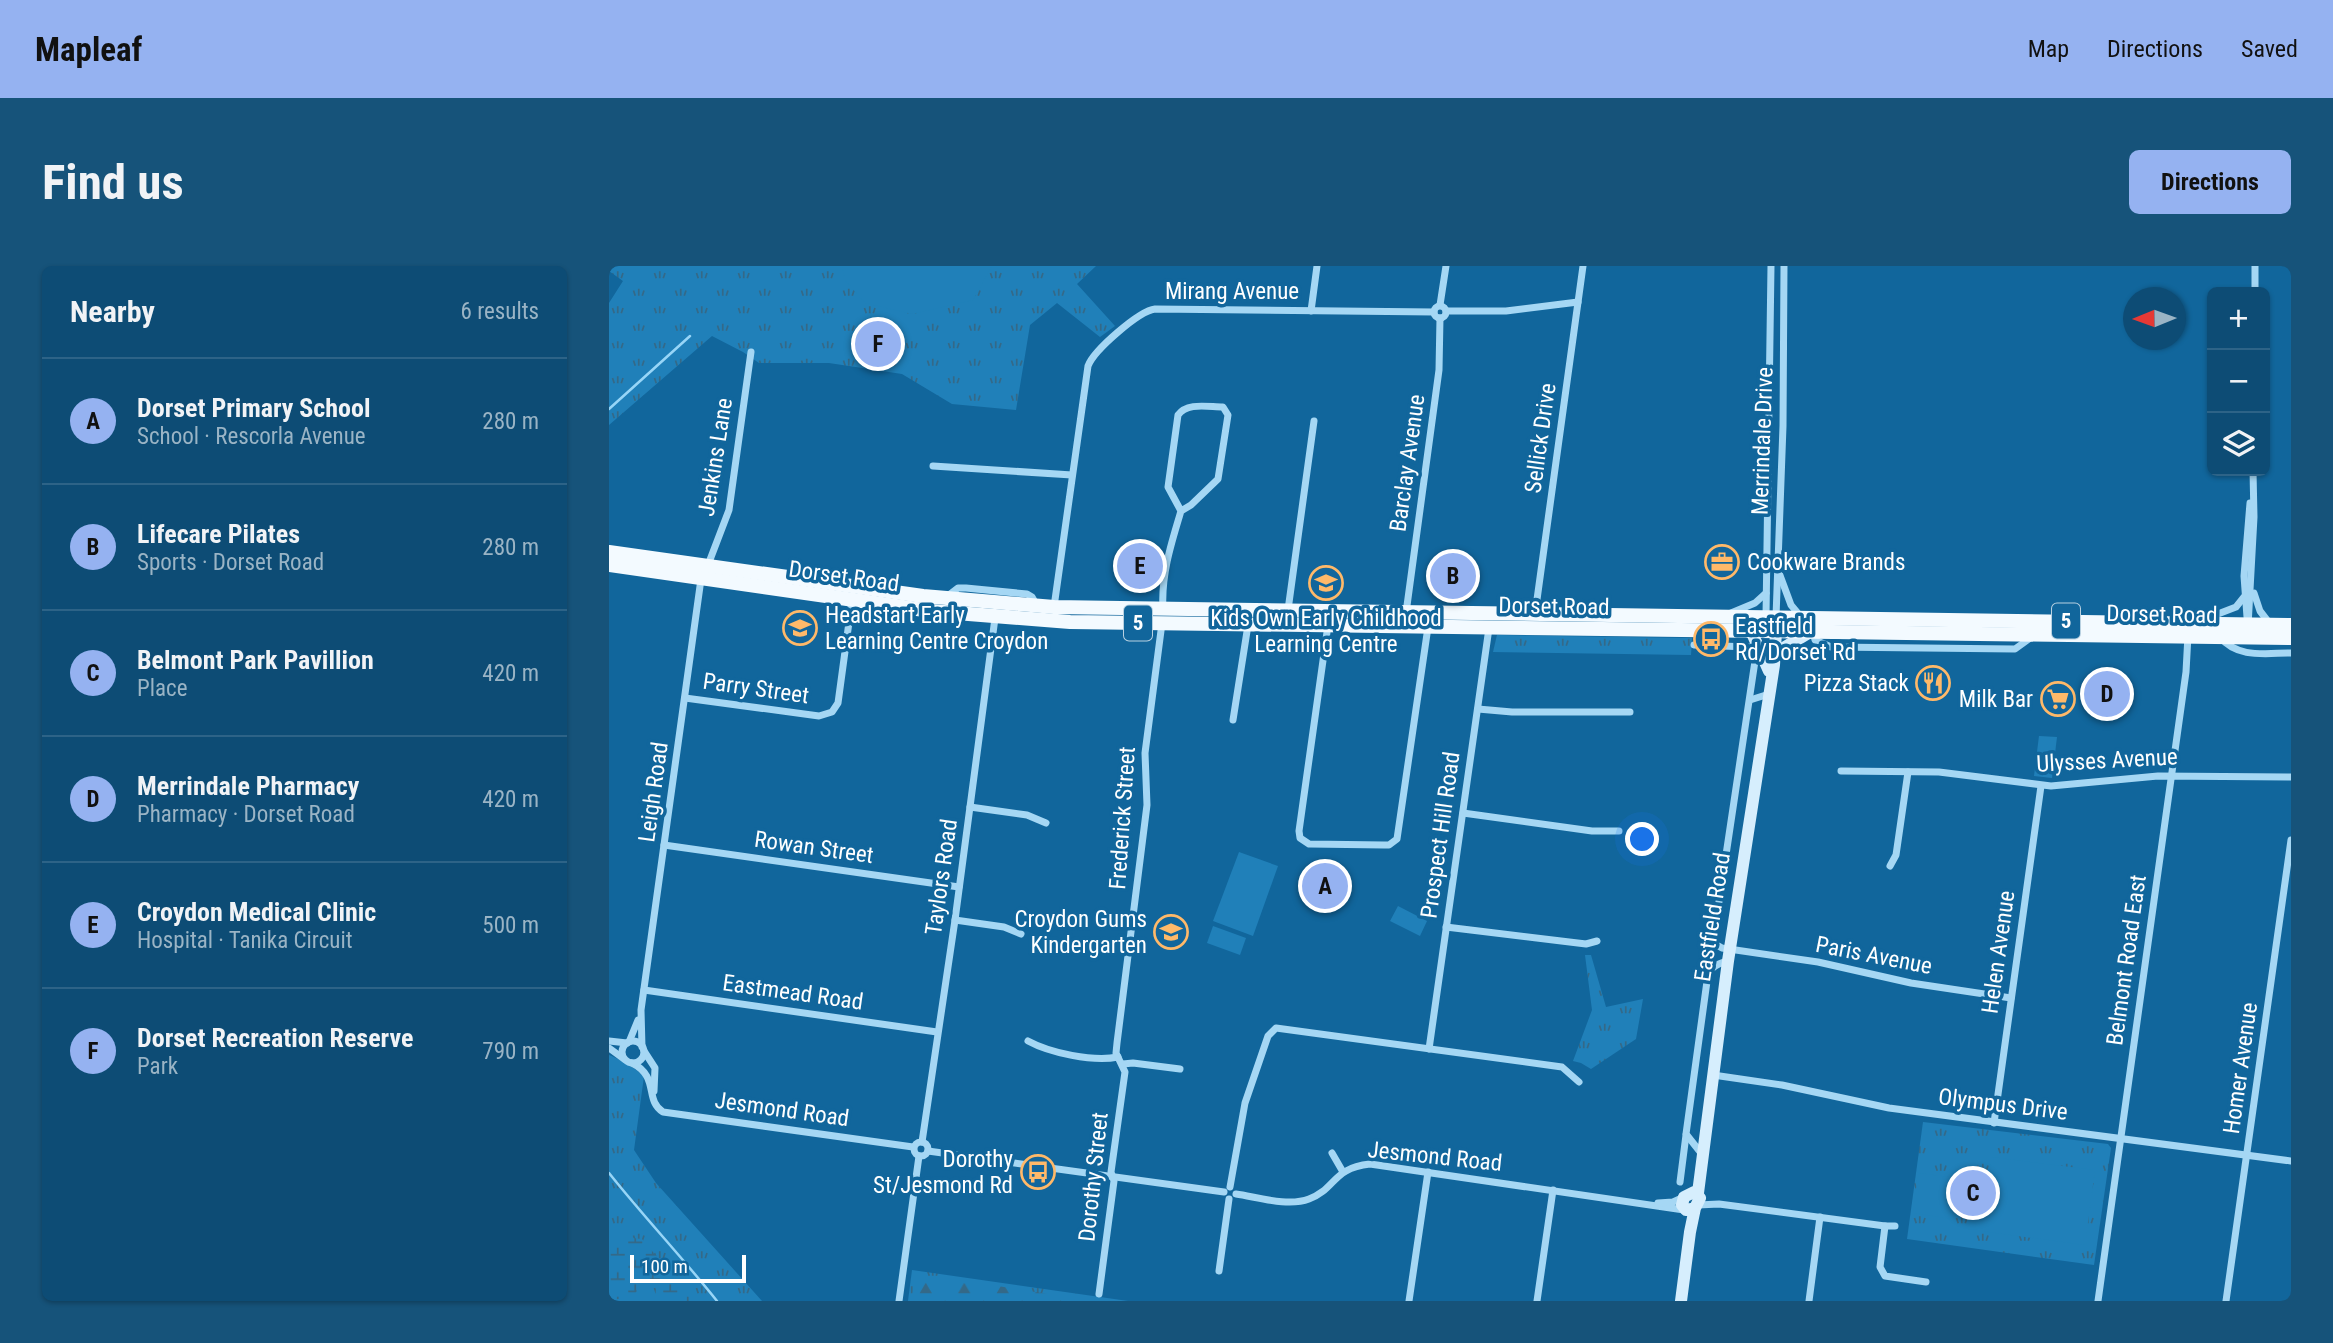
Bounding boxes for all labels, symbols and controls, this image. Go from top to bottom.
text: Mapleaf [35,30,142,69]
text: Map [2028,35,2069,63]
text: Directions [2107,35,2203,63]
text: Saved [2241,35,2298,63]
button: Directions [2129,150,2291,214]
text: Find us [42,154,184,211]
street label: Mirang Avenue [1165,278,1299,305]
north arrow [2123,287,2186,350]
map controls [2207,287,2270,476]
button: + [2207,287,2270,350]
text: Nearby [70,294,155,329]
text: 6 results [461,298,539,325]
pin: F [855,318,901,370]
button: − [2207,350,2270,413]
street label: Merrindale Drive [1746,366,1779,516]
street label: Sellick Drive [1519,381,1562,495]
text: Dorset Primary School [137,393,371,423]
street label: Barclay Avenue [1385,393,1430,533]
street label: Jenkins Lane [693,396,738,518]
text: A [86,408,100,435]
text: 280 m [482,408,539,435]
button: layers [2207,413,2270,476]
text: School · Rescorla Avenue [137,423,366,450]
text: Lifecare Pilates [137,519,300,549]
text: B [87,534,99,561]
text: 280 m [482,534,539,561]
pin: E [1117,540,1163,592]
office icon: Cookware Brands [1703,543,1741,581]
text: Sports · Dorset Road [137,549,324,576]
place label: Cookware Brands [1747,549,1905,576]
pin: B [1430,550,1476,602]
street label: Dorset Road [787,555,901,598]
school or university icon: Kids Own Early Childhood Learning Centre [1307,564,1345,602]
street label: Dorset Road [1498,592,1610,621]
street label: Dorset Road [2106,600,2218,629]
place label: Headstart Early Learning Centre Croydon [825,602,1048,655]
road number: 5 [2052,604,2080,638]
place label: Kids Own Early Childhood Learning Centre [1210,605,1442,658]
road number: 5 [1124,606,1152,640]
school or university icon: Headstart Early Learning Centre Croydon [781,609,819,647]
place label: Eastfield Rd/Dorset Rd [1735,613,1856,666]
bus stop icon: Eastfield Rd/Dorset Rd [1692,620,1730,658]
text: Belmont Park Pavillion [137,645,374,675]
text: C [86,660,100,687]
text: 420 m [482,660,539,687]
restaurant icon: Pizza Stack [1914,664,1952,702]
street label: Parry Street [701,668,811,709]
pin: D [2084,668,2130,720]
place label: Pizza Stack [1804,670,1910,697]
text: Place [137,675,187,702]
supermarket icon: Milk Bar [2039,680,2077,718]
place label: Milk Bar [1959,686,2033,713]
street label: Leigh Road [633,740,674,844]
street label: Ulysses Avenue [2036,743,2178,778]
street label: Frederick Street [1104,746,1141,890]
street label: Prospect Hill Road [1415,750,1466,920]
text: Merrindale Pharmacy [137,771,359,801]
text: D [87,786,100,813]
text: 420 m [482,786,539,813]
text: Pharmacy · Dorset Road [137,801,355,828]
street label: Taylors Road [920,817,963,937]
your location [1625,822,1659,856]
street label: Rowan Street [753,826,875,869]
street label: Eastfield Road [1689,851,1736,983]
pin: A [1302,860,1348,912]
street label: Belmont Road East [2101,873,2152,1047]
street label: Helen Avenue [1977,889,2020,1015]
text: Croydon Medical Clinic [137,897,376,927]
place label: Croydon Gums Kindergarten [1014,906,1147,959]
text: E [87,912,99,939]
text: 500 m [482,912,539,939]
school or university icon: Croydon Gums Kindergarten [1152,913,1190,951]
text: Hospital · Tanika Circuit [137,927,352,954]
street label: Paris Avenue [1813,931,1934,980]
street label: Eastmead Road [721,969,865,1016]
street label: Homer Avenue [2218,1001,2263,1136]
text: Dorset Recreation Reserve [137,1023,413,1053]
text: F [88,1038,98,1065]
text: 790 m [482,1038,539,1065]
text: Park [137,1053,178,1080]
street label: Olympus Drive [1937,1083,2069,1126]
street label: Jesmond Road [713,1087,851,1132]
street label: Dorothy Street [1073,1111,1114,1243]
street label: Jesmond Road [1366,1136,1504,1177]
place label: Dorothy St/Jesmond Rd [873,1146,1013,1199]
bus stop icon: Dorothy St/Jesmond Rd [1019,1153,1057,1191]
pin: C [1950,1167,1996,1219]
scale bar [630,1252,745,1284]
text: 100 m [641,1255,688,1278]

